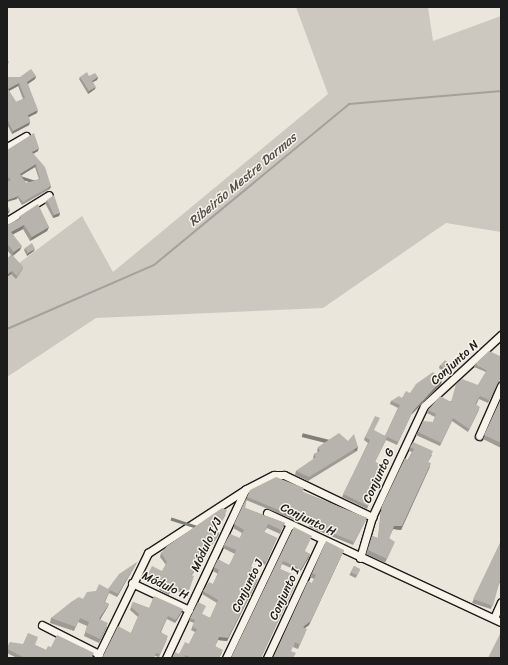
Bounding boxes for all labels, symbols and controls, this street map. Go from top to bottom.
water label: Ribeirão Mestre Darmas [186,130,300,230]
street label: Conjunto N [428,338,482,388]
street label: Conjunto G [360,446,398,506]
street label: Conjunto H [278,500,338,540]
street label: Módulo I/J [188,516,226,574]
street label: Conjunto J [229,557,267,615]
street label: Conjunto I [267,566,303,622]
street label: Módulo H [139,569,191,603]

